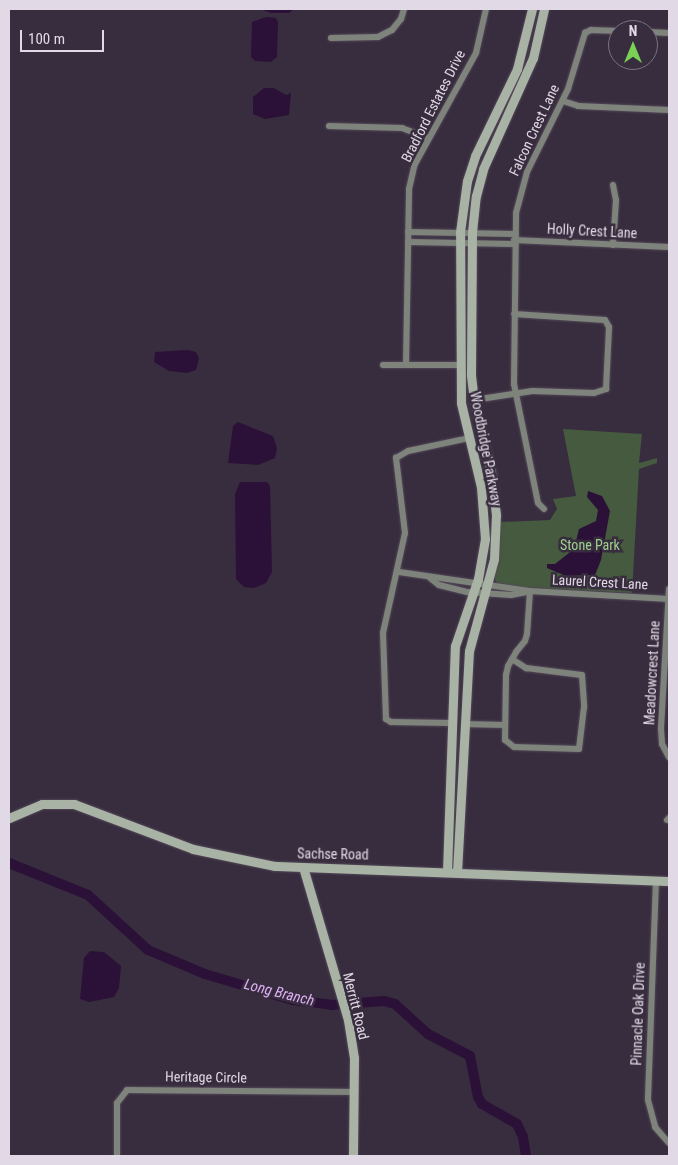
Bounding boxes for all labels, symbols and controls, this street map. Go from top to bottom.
scale bar [22,20,106,52]
north arrow [608,20,658,70]
text: N [629,23,637,39]
text: 100 m [28,30,65,48]
street label: Bradford Estates Drive [397,47,469,165]
street label: Falcon Crest Lane [505,82,563,178]
street label: Holly Crest Lane [546,220,638,242]
street label: Woodbridge Parkway [467,390,505,508]
park label: Stone Park [560,537,620,553]
street label: Laurel Crest Lane [551,571,649,593]
street label: Meadowcrest Lane [641,620,663,726]
street label: Sachse Road [297,845,369,863]
street label: Pinnacle Oak Drive [628,962,648,1066]
street label: Merritt Road [340,971,372,1041]
water label: Long Branch [242,976,316,1010]
street label: Heritage Circle [165,1068,247,1086]

